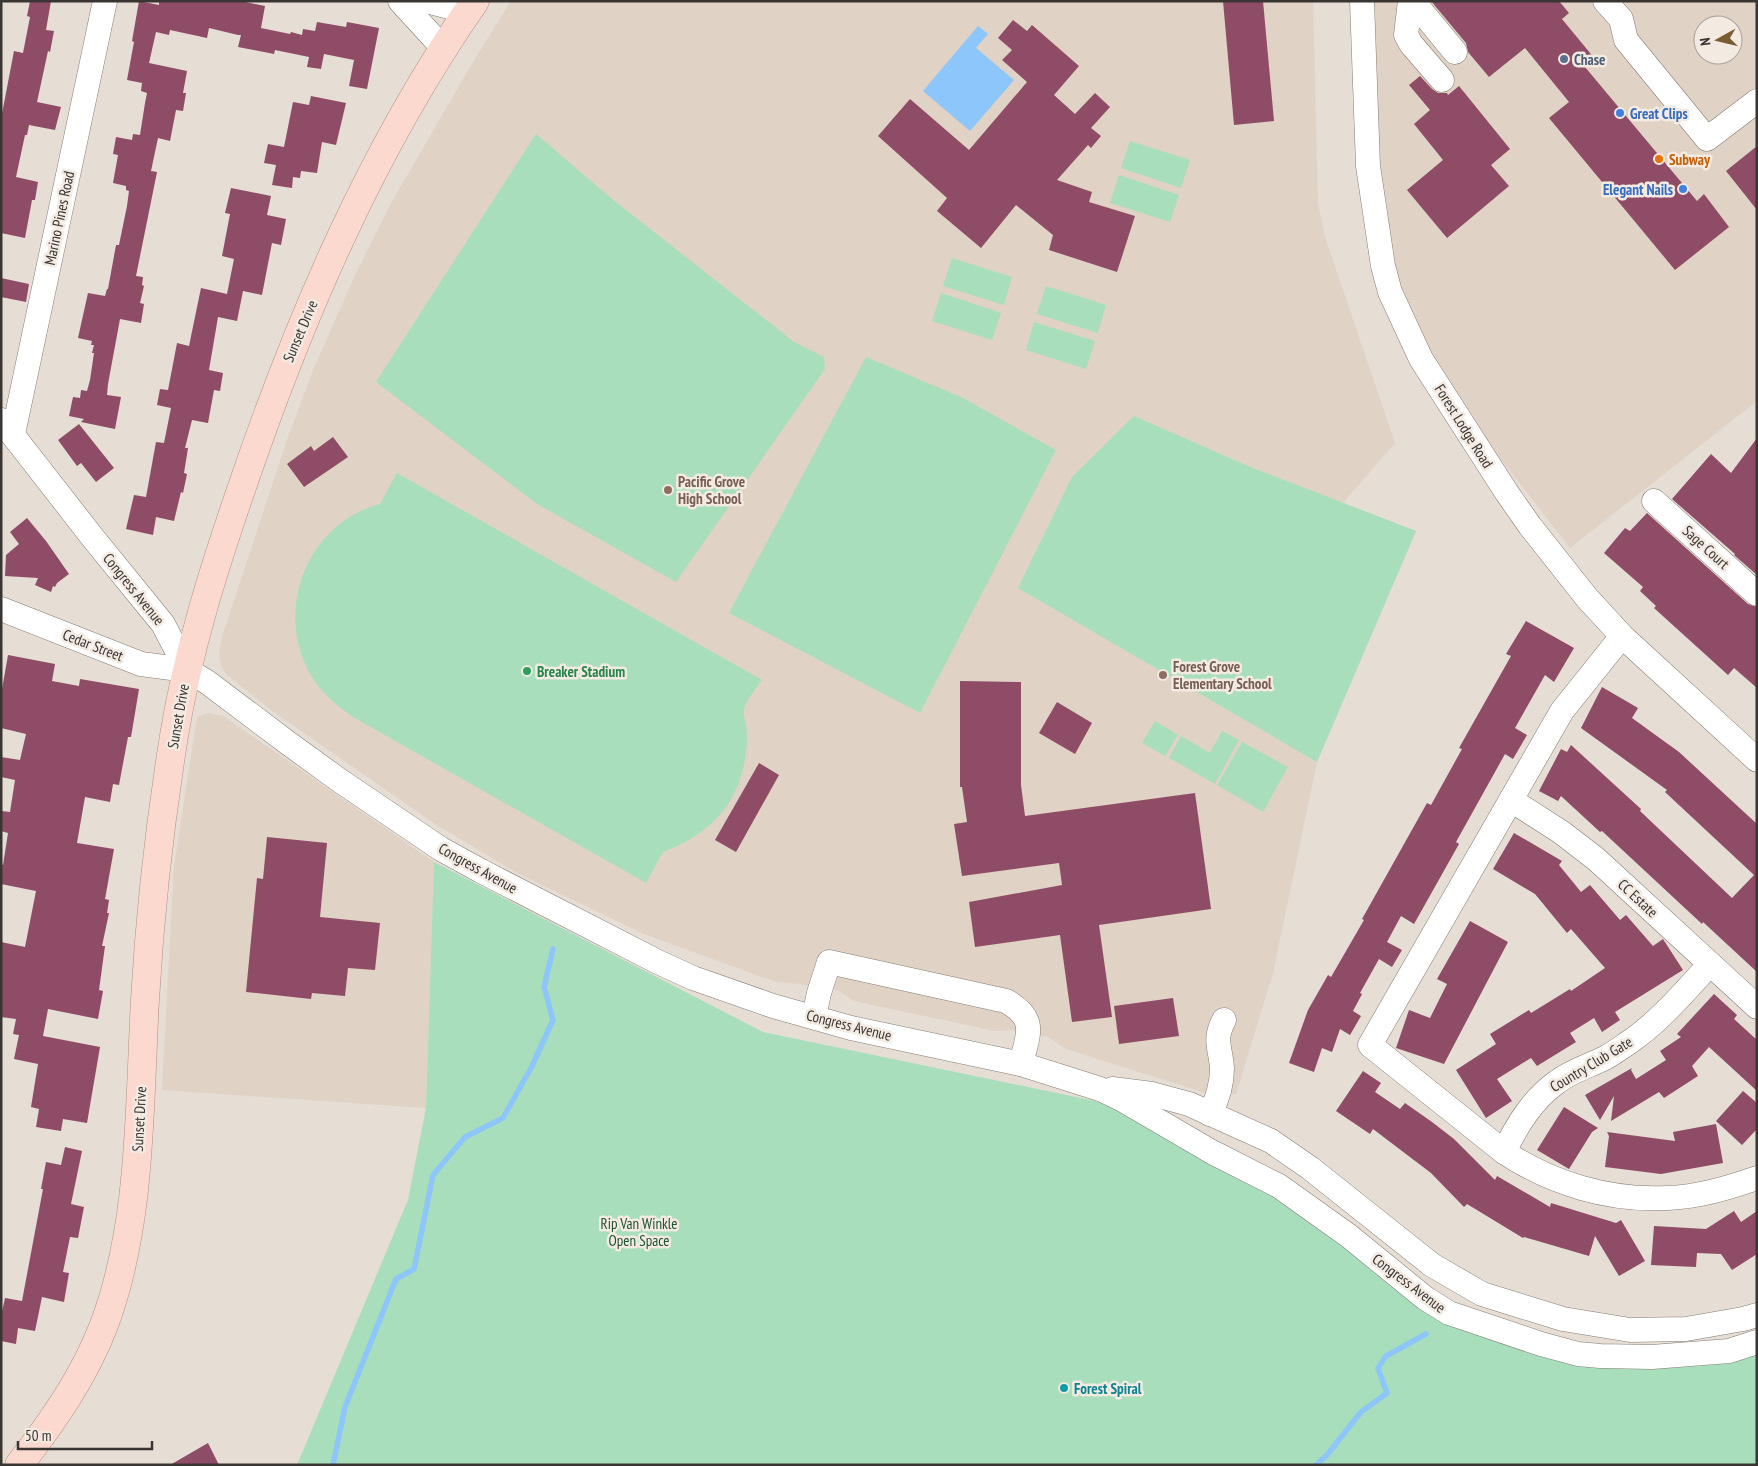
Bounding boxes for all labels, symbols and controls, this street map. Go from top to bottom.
north arrow [1693,15,1743,65]
text: N [1696,37,1715,47]
place label: Chase [1574,50,1605,69]
marker: Chase [1558,53,1570,65]
place label: Great Clips [1630,104,1688,123]
marker: Great Clips [1614,107,1626,119]
place label: Subway [1669,150,1711,169]
marker: Subway [1653,153,1665,165]
street label: Marino Pines Road [40,169,78,267]
place label: Elegant Nails [1603,180,1673,199]
marker: Elegant Nails [1677,183,1689,195]
street label: Sunset Drive [278,297,322,365]
street label: Forest Lodge Road [1431,381,1497,471]
place label: Pacific Grove High School [678,472,745,508]
marker: Pacific Grove High School [662,484,674,496]
street label: Sage Court [1679,521,1733,573]
street label: Congress Avenue [99,549,169,629]
street label: Cedar Street [60,625,126,665]
place label: Forest Grove Elementary School [1173,657,1272,693]
place label: Breaker Stadium [537,662,625,681]
marker: Breaker Stadium [521,665,533,677]
marker: Forest Grove Elementary School [1157,669,1169,681]
street label: Sunset Drive [163,682,193,750]
street label: Congress Avenue [435,839,521,897]
street label: CC Estate [1614,875,1662,921]
street label: Congress Avenue [804,1005,894,1045]
street label: Country Club Gate [1546,1032,1636,1096]
street label: Sunset Drive [128,1086,150,1152]
park label: Rip Van Winkle Open Space [600,1214,678,1250]
street label: Congress Avenue [1368,1249,1450,1317]
place label: Forest Spiral [1074,1379,1142,1398]
marker: Forest Spiral [1058,1382,1070,1394]
scale bar [18,1418,151,1450]
text: 50 m [25,1426,51,1445]

